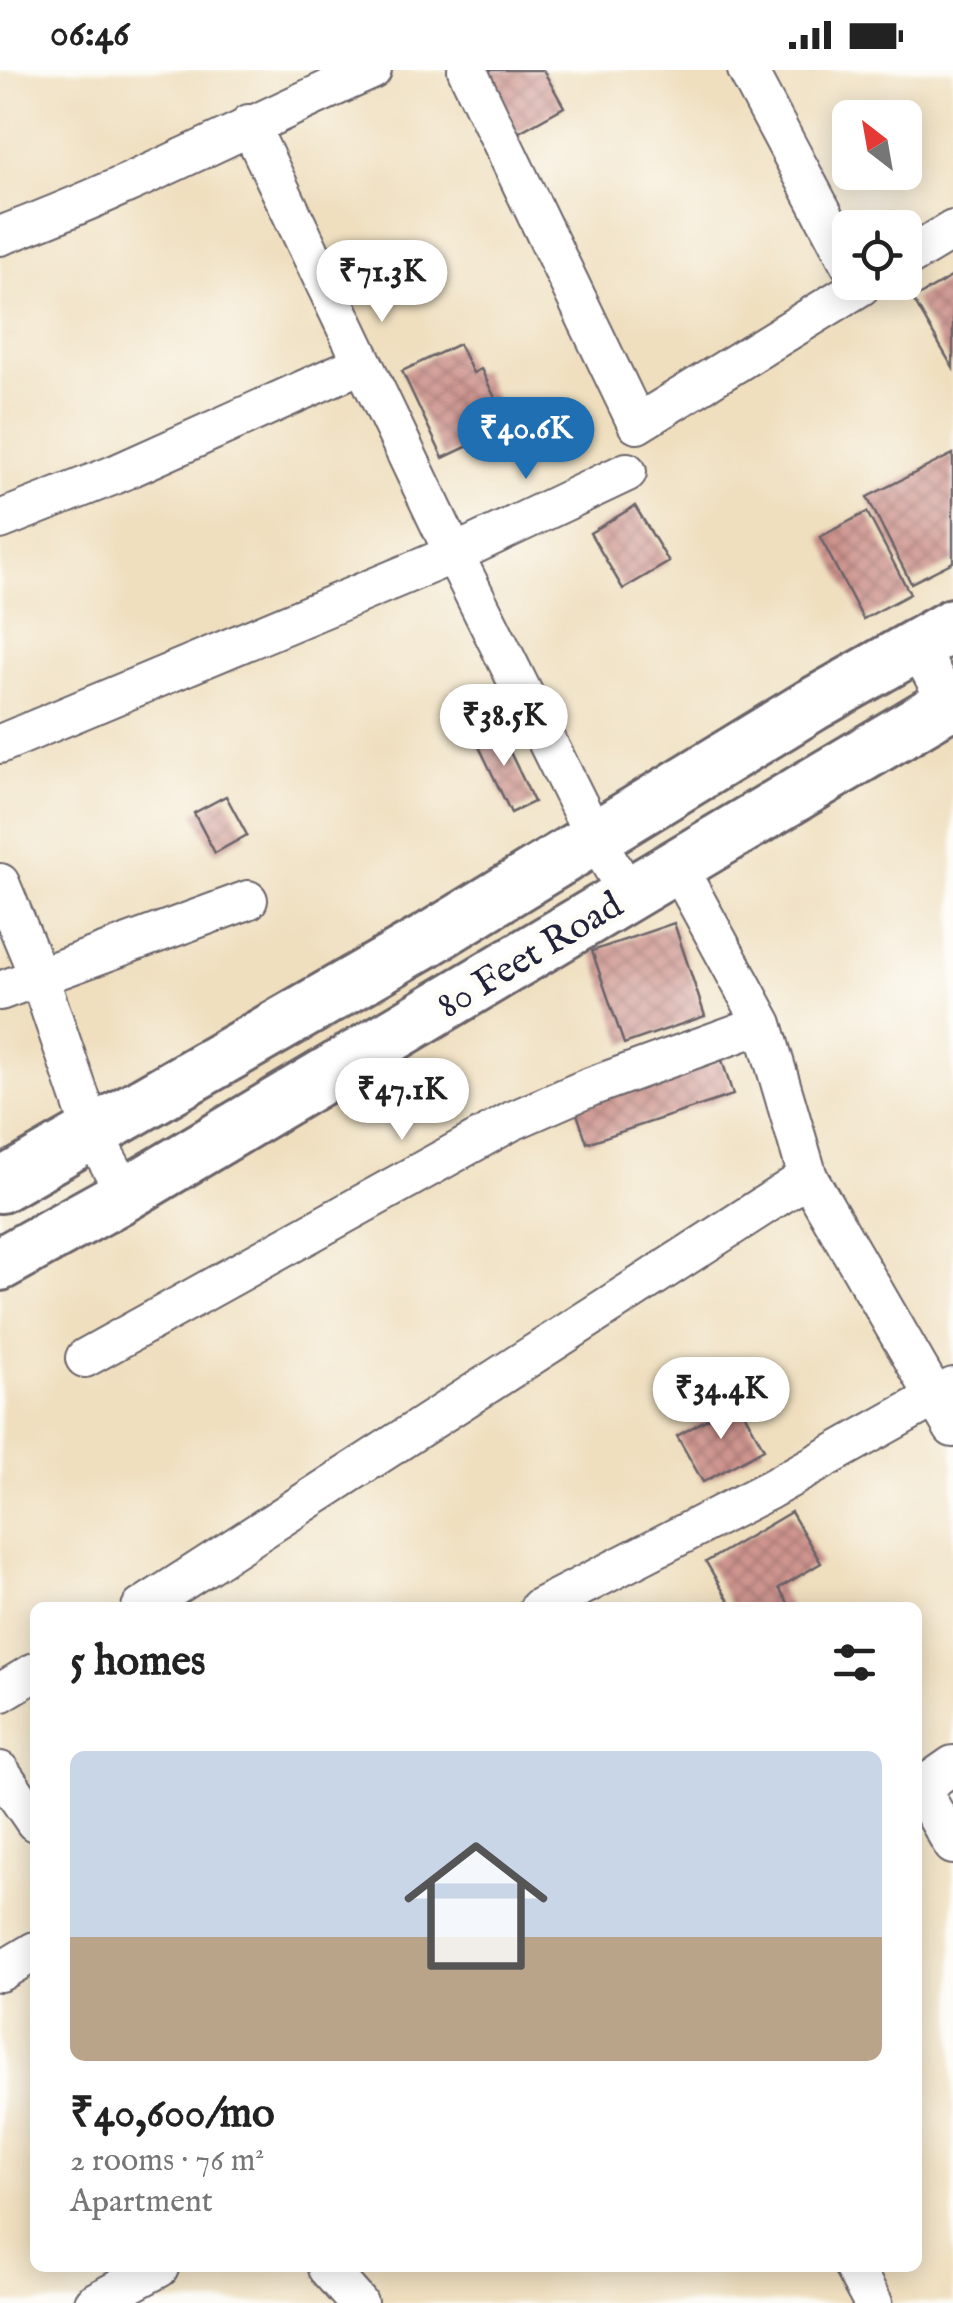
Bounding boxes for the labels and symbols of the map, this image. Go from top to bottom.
north arrow [832,100,922,190]
pin: ₹71.3K [301,240,463,325]
pin: ₹40.6K [445,397,607,482]
pin: ₹38.5K [423,684,585,769]
street label: 80 Feet Road [429,882,633,1031]
pin: ₹47.1K [321,1058,483,1143]
pin: ₹34.4K [640,1357,802,1442]

